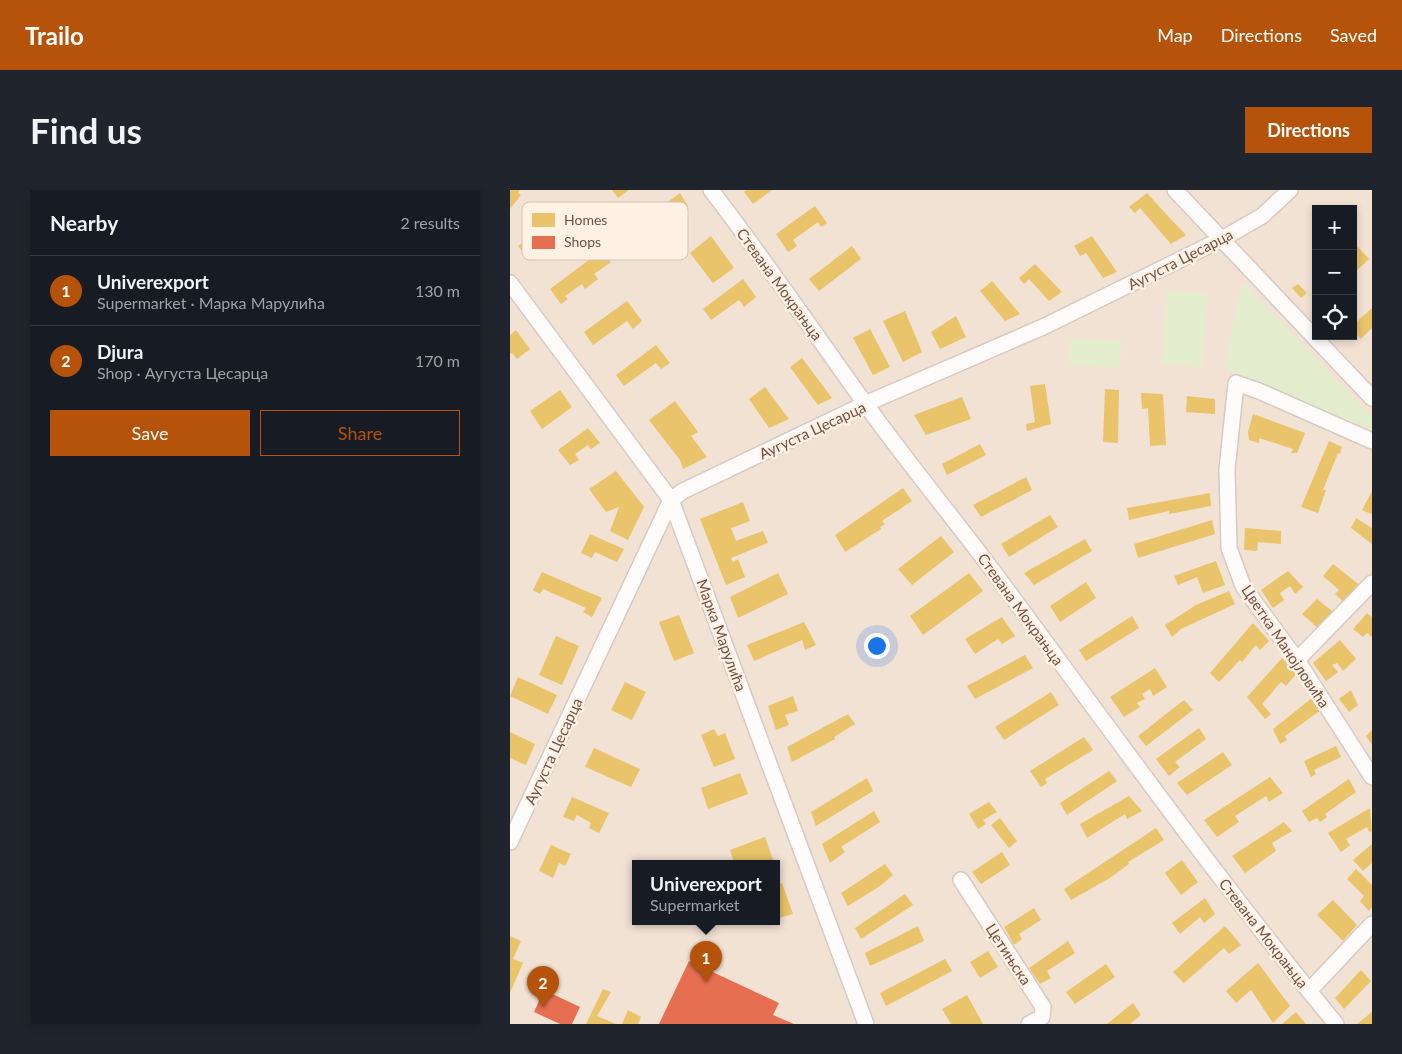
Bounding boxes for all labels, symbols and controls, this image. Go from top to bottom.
text: Trailo [25,21,84,50]
text: Map [1157,24,1193,46]
text: Directions [1221,24,1302,46]
text: Saved [1330,24,1377,46]
button: Directions [1245,107,1372,153]
text: Find us [30,109,142,151]
legend [522,202,688,260]
map controls [1312,205,1357,340]
button: + [1312,205,1357,250]
text: Nearby [50,210,118,235]
text: Homes [564,211,607,228]
text: 2 results [400,213,460,232]
street label: Стевана Мокрањца [733,224,827,344]
street label: Аугуста Цесарца [1124,225,1236,293]
text: Shops [564,233,601,250]
button: − [1312,250,1357,295]
text: Univerexport [97,270,209,293]
text: 1 [61,281,71,300]
text: 130 m [415,281,460,300]
text: Supermarket · Марка Марулића [97,293,325,312]
button: locate [1312,295,1357,340]
text: Djura [97,340,143,363]
text: 2 [61,351,71,370]
text: 170 m [415,351,460,370]
text: Shop · Аугуста Цесарца [97,363,268,382]
street label: Аугуста Цесарца [756,397,868,463]
button: Save [50,410,250,456]
button: Share [260,410,460,456]
street label: Стевана Мокрањца [974,549,1068,669]
street label: Марка Марулића [693,576,751,694]
street label: Цветка Манојловића [1238,581,1334,711]
your location [864,633,890,659]
street label: Аугуста Цесарца [520,695,586,807]
popup [632,860,780,925]
text: Univerexport [650,872,762,895]
street label: Стевана Мокрањца [1216,875,1312,991]
text: Supermarket [650,895,740,914]
street label: Цетињска [982,920,1036,988]
pin: 1 [690,941,722,982]
pin: 2 [527,966,559,1007]

